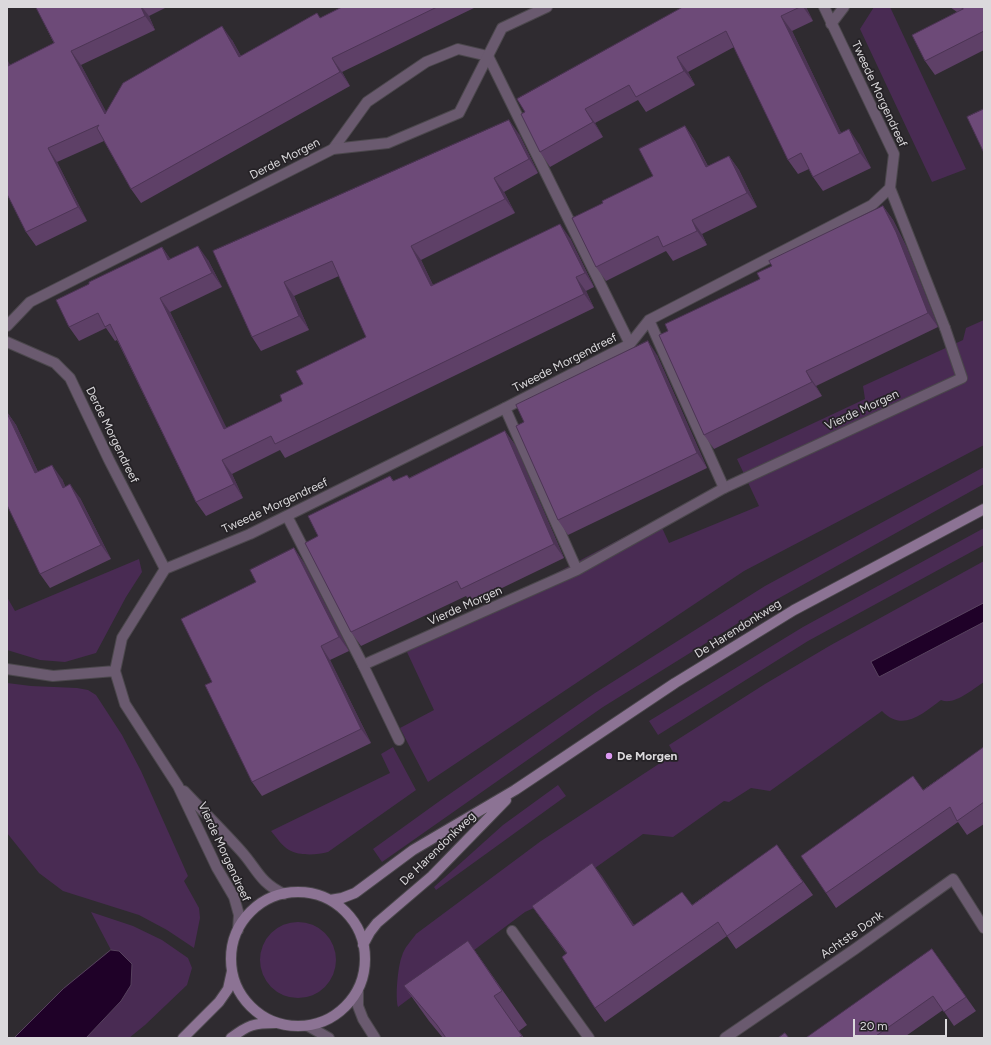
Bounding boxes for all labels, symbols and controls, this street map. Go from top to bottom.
street label: Tweede Morgendreef [848,39,910,149]
street label: Derde Morgen [247,135,323,183]
street label: Tweede Morgendreef [510,330,620,396]
street label: Derde Morgendreef [82,384,142,486]
street label: Vierde Morgen [823,387,901,433]
street label: Tweede Morgendreef [220,475,330,537]
street label: Vierde Morgen [426,583,504,629]
street label: De Harendonkweg [692,597,784,661]
place label: De Morgen [617,749,677,763]
marker: De Morgen [604,751,614,761]
street label: Vierde Morgendreef [195,800,253,904]
street label: De Harendonkweg [397,809,479,889]
street label: Achtste Donk [818,908,886,962]
scale bar [855,1011,949,1037]
text: 20 m [860,1019,888,1033]

